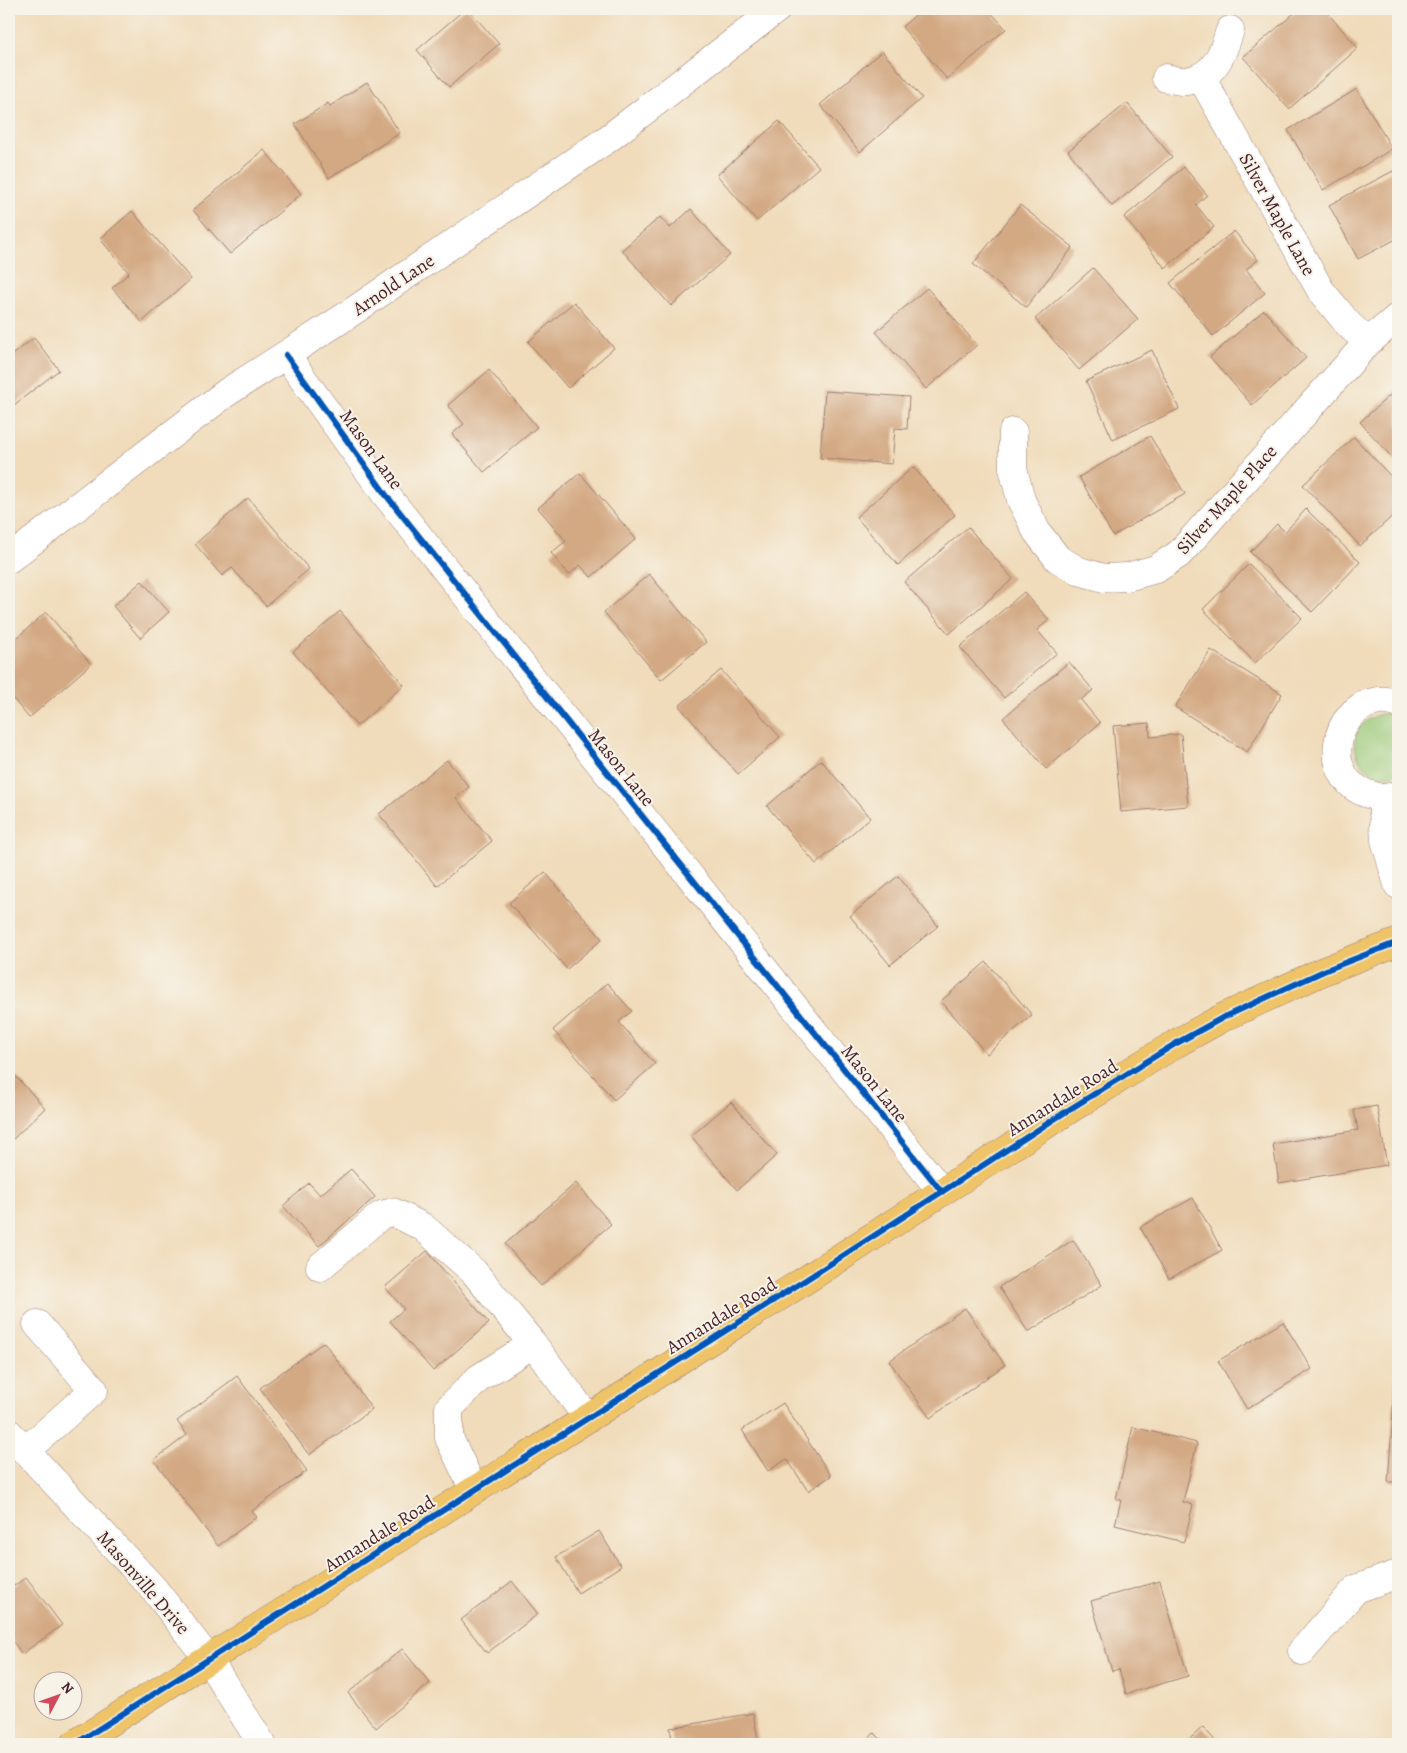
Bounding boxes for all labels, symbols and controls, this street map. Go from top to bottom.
street label: Silver Maple Lane [1233,148,1322,281]
street label: Arnold Lane [347,248,440,322]
street label: Mason Lane [333,404,409,495]
street label: Silver Maple Place [1170,439,1283,560]
street label: Mason Lane [582,723,661,812]
street label: Mason Lane [835,1039,914,1128]
street label: Annandale Road [1001,1053,1124,1143]
street label: Annandale Road [660,1271,783,1361]
street label: Annandale Road [318,1489,441,1579]
street label: Masonville Drive [91,1525,196,1640]
north arrow [32,1670,82,1720]
text: N [57,1678,78,1698]

